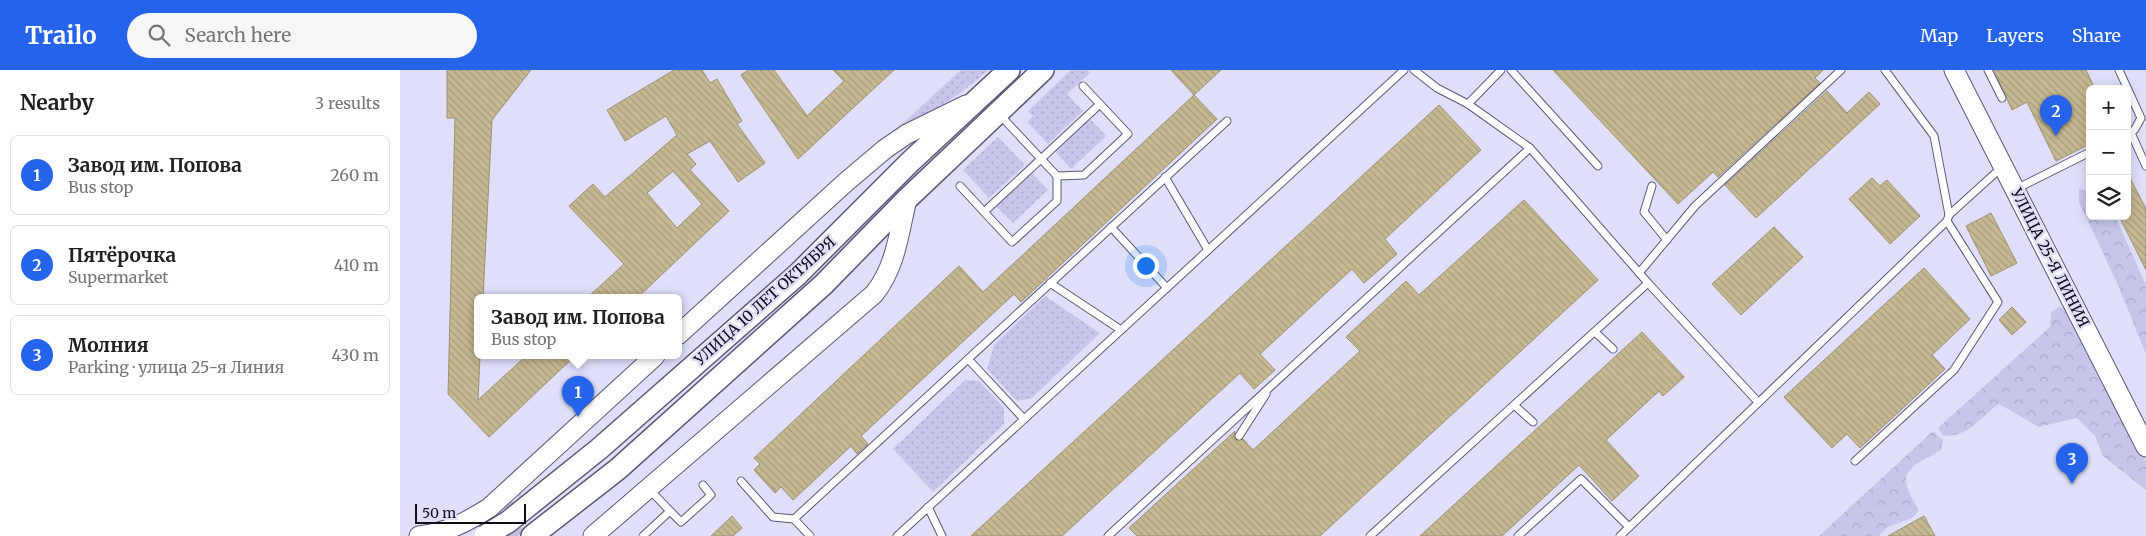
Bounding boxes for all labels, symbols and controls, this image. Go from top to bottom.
search box [127,13,477,58]
text: Trailo [25,20,97,51]
icon: search [145,21,173,49]
text: Search here [185,23,291,47]
text: Map [1920,24,1958,47]
text: Layers [1986,24,2044,47]
text: Share [2072,24,2121,47]
map controls [2086,85,2131,220]
button: + [2086,85,2131,130]
text: Nearby [20,89,94,116]
text: 3 results [315,93,380,113]
pin: 2 [2040,95,2072,136]
button: − [2086,130,2131,175]
text: Завод им. Попова [68,153,242,177]
text: 1 [33,165,41,185]
text: 260 m [330,165,379,185]
button: layers [2086,175,2131,220]
text: Bus stop [68,177,133,197]
street label: УЛИЦА 25-Я ЛИНИЯ [2007,184,2094,331]
street label: УЛИЦА 10 ЛЕТ ОКТЯБРЯ [689,232,839,370]
text: Пятёрочка [68,243,176,267]
your location [1133,253,1159,279]
text: 2 [32,255,42,275]
text: 410 m [334,255,379,275]
text: Supermarket [68,267,169,287]
popup [474,294,682,359]
text: Завод им. Попова [491,305,665,329]
text: Bus stop [491,329,556,349]
text: Молния [68,333,149,357]
text: 3 [32,345,42,365]
text: 430 m [332,345,379,365]
text: Parking · улица 25-я Линия [68,357,284,377]
pin: 1 [562,376,594,417]
pin: 3 [2056,443,2088,484]
scale bar [415,501,526,524]
text: 50 m [422,504,456,522]

